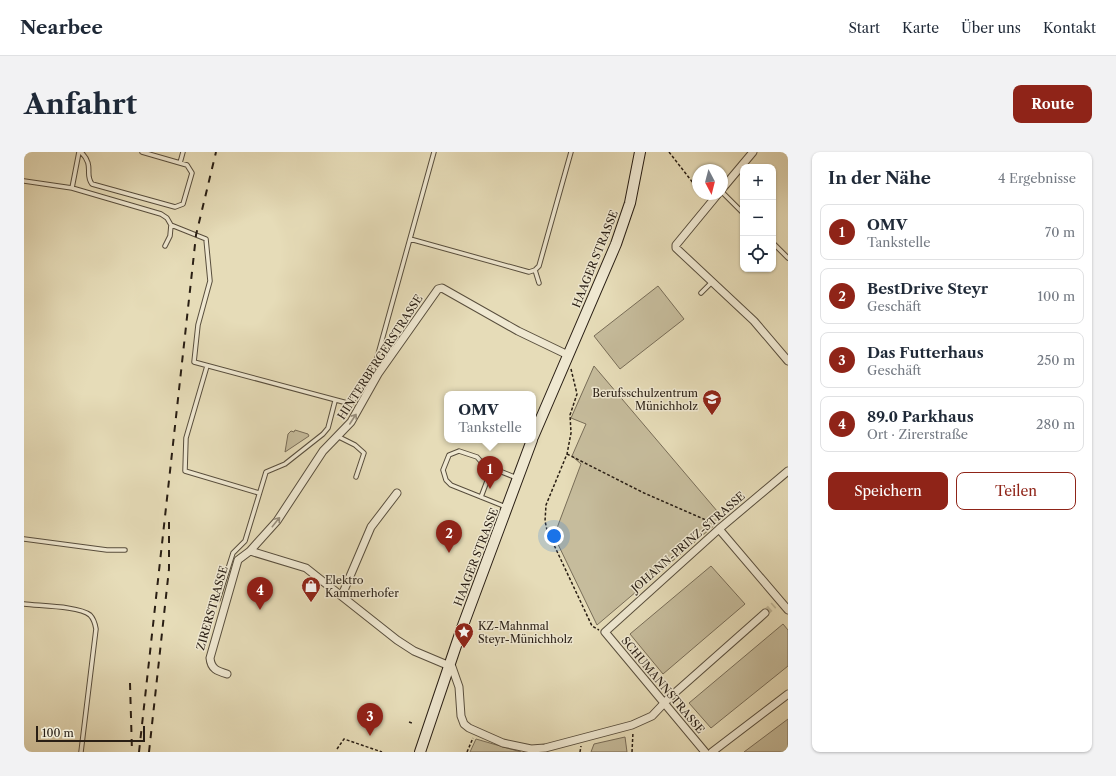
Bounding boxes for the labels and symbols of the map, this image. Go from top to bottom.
north arrow [692,164,728,200]
street label: HAAGER STRASSE [569,208,621,310]
street label: HINTERBERGERSTRASSE [334,292,426,422]
place label: Berufsschulzentrum Münichholz [592,386,699,413]
school or university icon: Berufsschulzentrum Münichholz [701,388,723,416]
one-way arrow [349,413,357,424]
pin: 1 [477,456,503,489]
street label: JOHANN-PRINZ-STRASSE [627,488,748,597]
street label: HAAGER STRASSE [451,506,501,608]
one-way arrow [271,517,280,528]
pin: 2 [436,520,462,553]
your location [544,526,564,546]
street label: ZIRERSTRASSE [193,564,231,652]
place label: Elektro Kammerhofer [325,573,399,600]
shop icon: Elektro Kammerhofer [300,575,322,603]
pin: 4 [247,577,273,610]
place label: KZ-Mahnmal Steyr-Münichholz [478,619,573,646]
place icon: KZ-Mahnmal Steyr-Münichholz [453,621,475,649]
street label: SCHUMANNSTRASSE [618,634,708,737]
pin: 3 [357,703,383,736]
scale bar [36,724,145,743]

